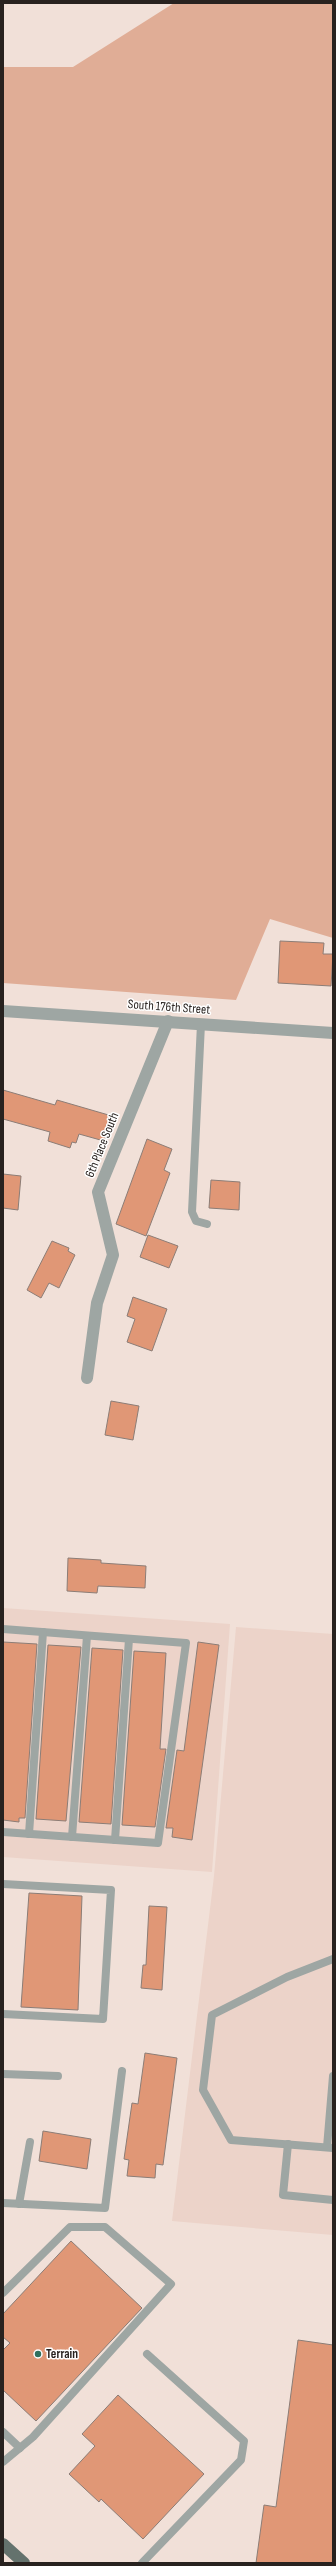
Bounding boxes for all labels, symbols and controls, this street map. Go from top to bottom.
street label: South 176th Street [127,996,211,1018]
street label: 6th Place South [82,1110,122,1180]
place label: Terrain [46,2346,78,2362]
marker: Terrain [33,2349,43,2359]

